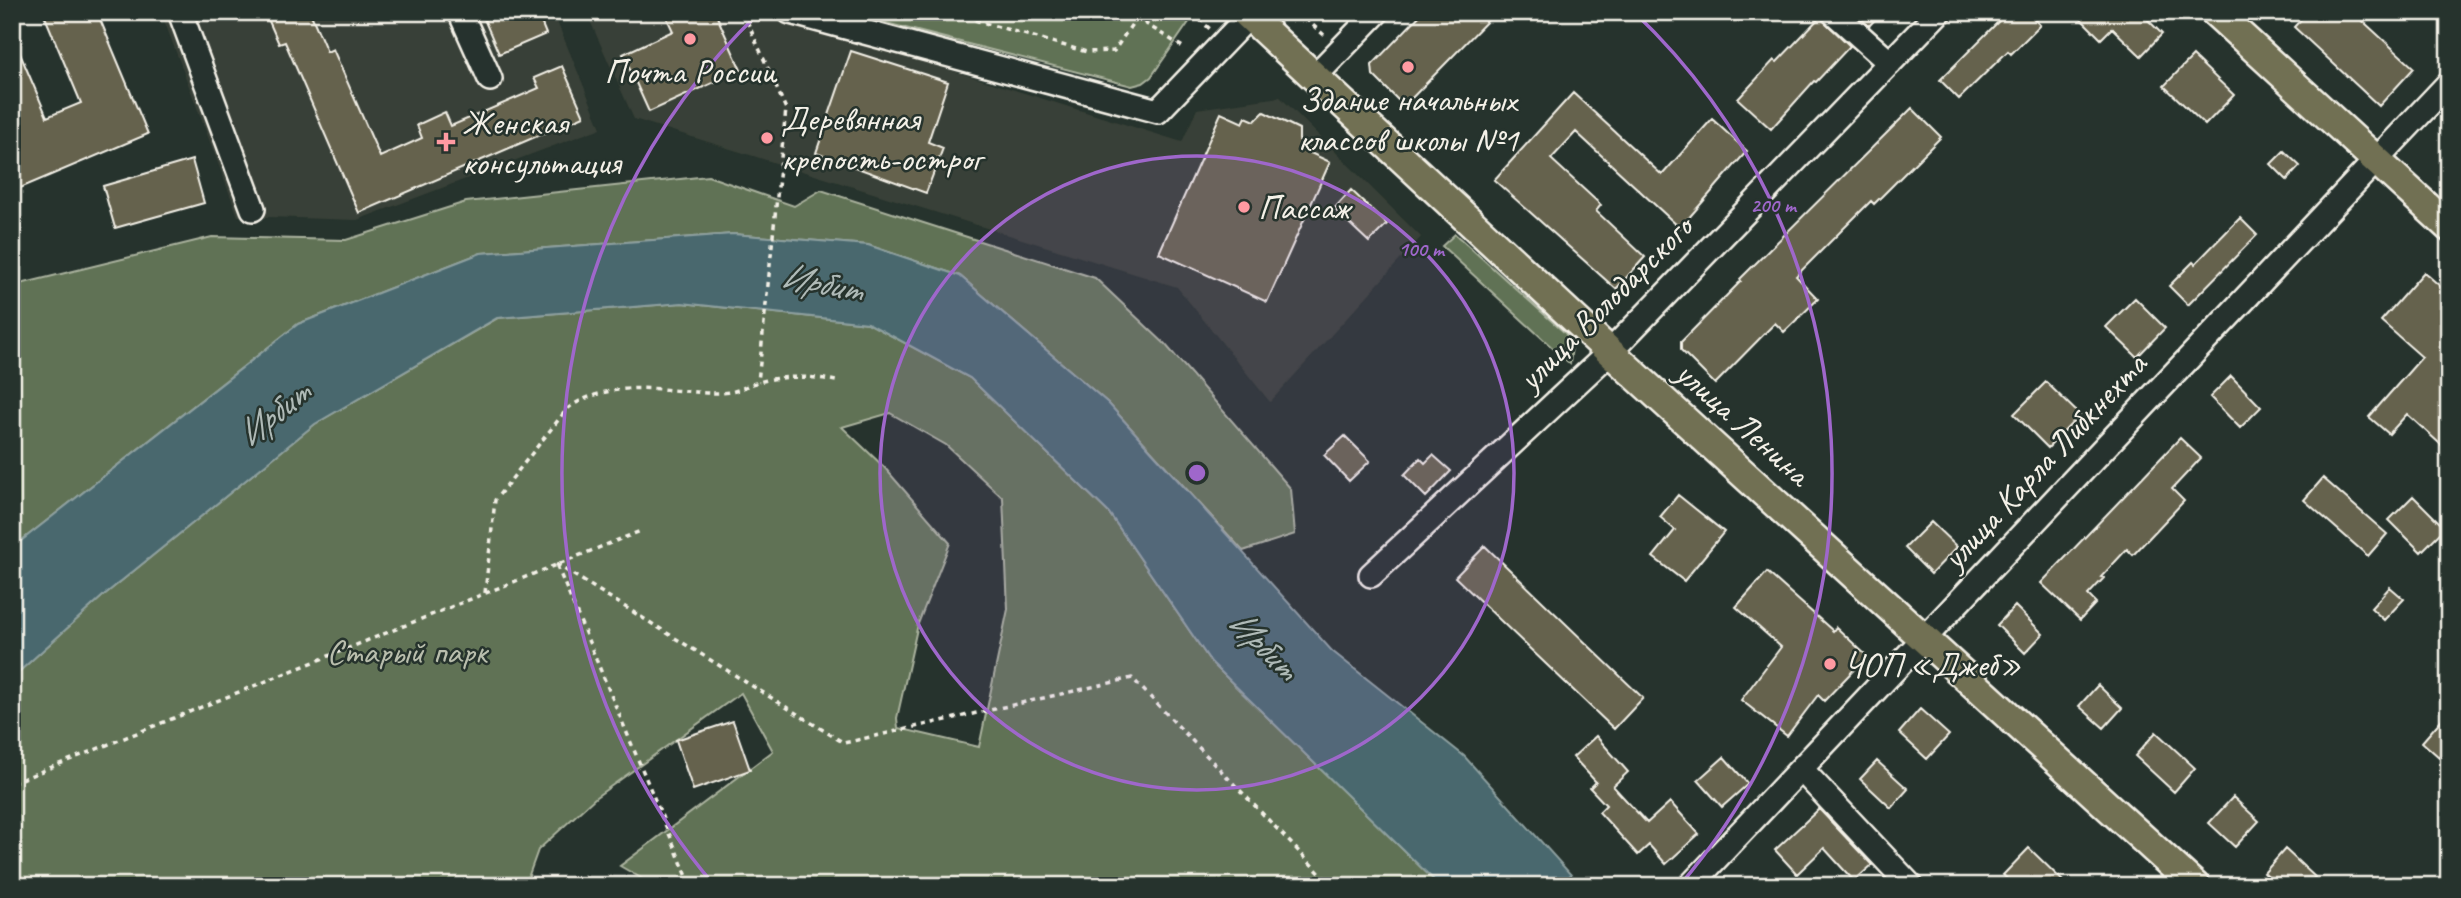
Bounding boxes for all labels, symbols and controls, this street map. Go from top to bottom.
marker: Почта России [682,31,698,47]
place label: Почта России [604,49,778,94]
marker: Здание начальных классов школы №1 [1400,59,1416,75]
place label: Здание начальных классов школы №1 [1298,77,1521,162]
place label: Деревянная крепость-острог [781,96,986,181]
place label: Женская консультация [462,100,623,185]
marker: Деревянная крепость-острог [759,130,775,146]
marker: Женская консультация [436,132,456,152]
place label: Пассаж [1258,185,1353,230]
text: 200 m [1750,192,1798,218]
marker: Пассаж [1236,199,1252,215]
street label: улица Володарского [1506,203,1705,402]
text: 100 m [1398,236,1446,262]
water label: Ирбит [777,251,869,313]
street label: улица Карла Либкнехта [1930,341,2158,581]
street label: улица Ленина [1665,349,1822,497]
water label: Ирбит [226,368,321,457]
centre of rings [1185,461,1209,485]
water label: Ирбит [1218,598,1311,691]
park label: Старый парк [327,629,490,674]
place label: ЧОП «Джеб» [1844,642,2022,687]
marker: ЧОП «Джеб» [1822,656,1838,672]

